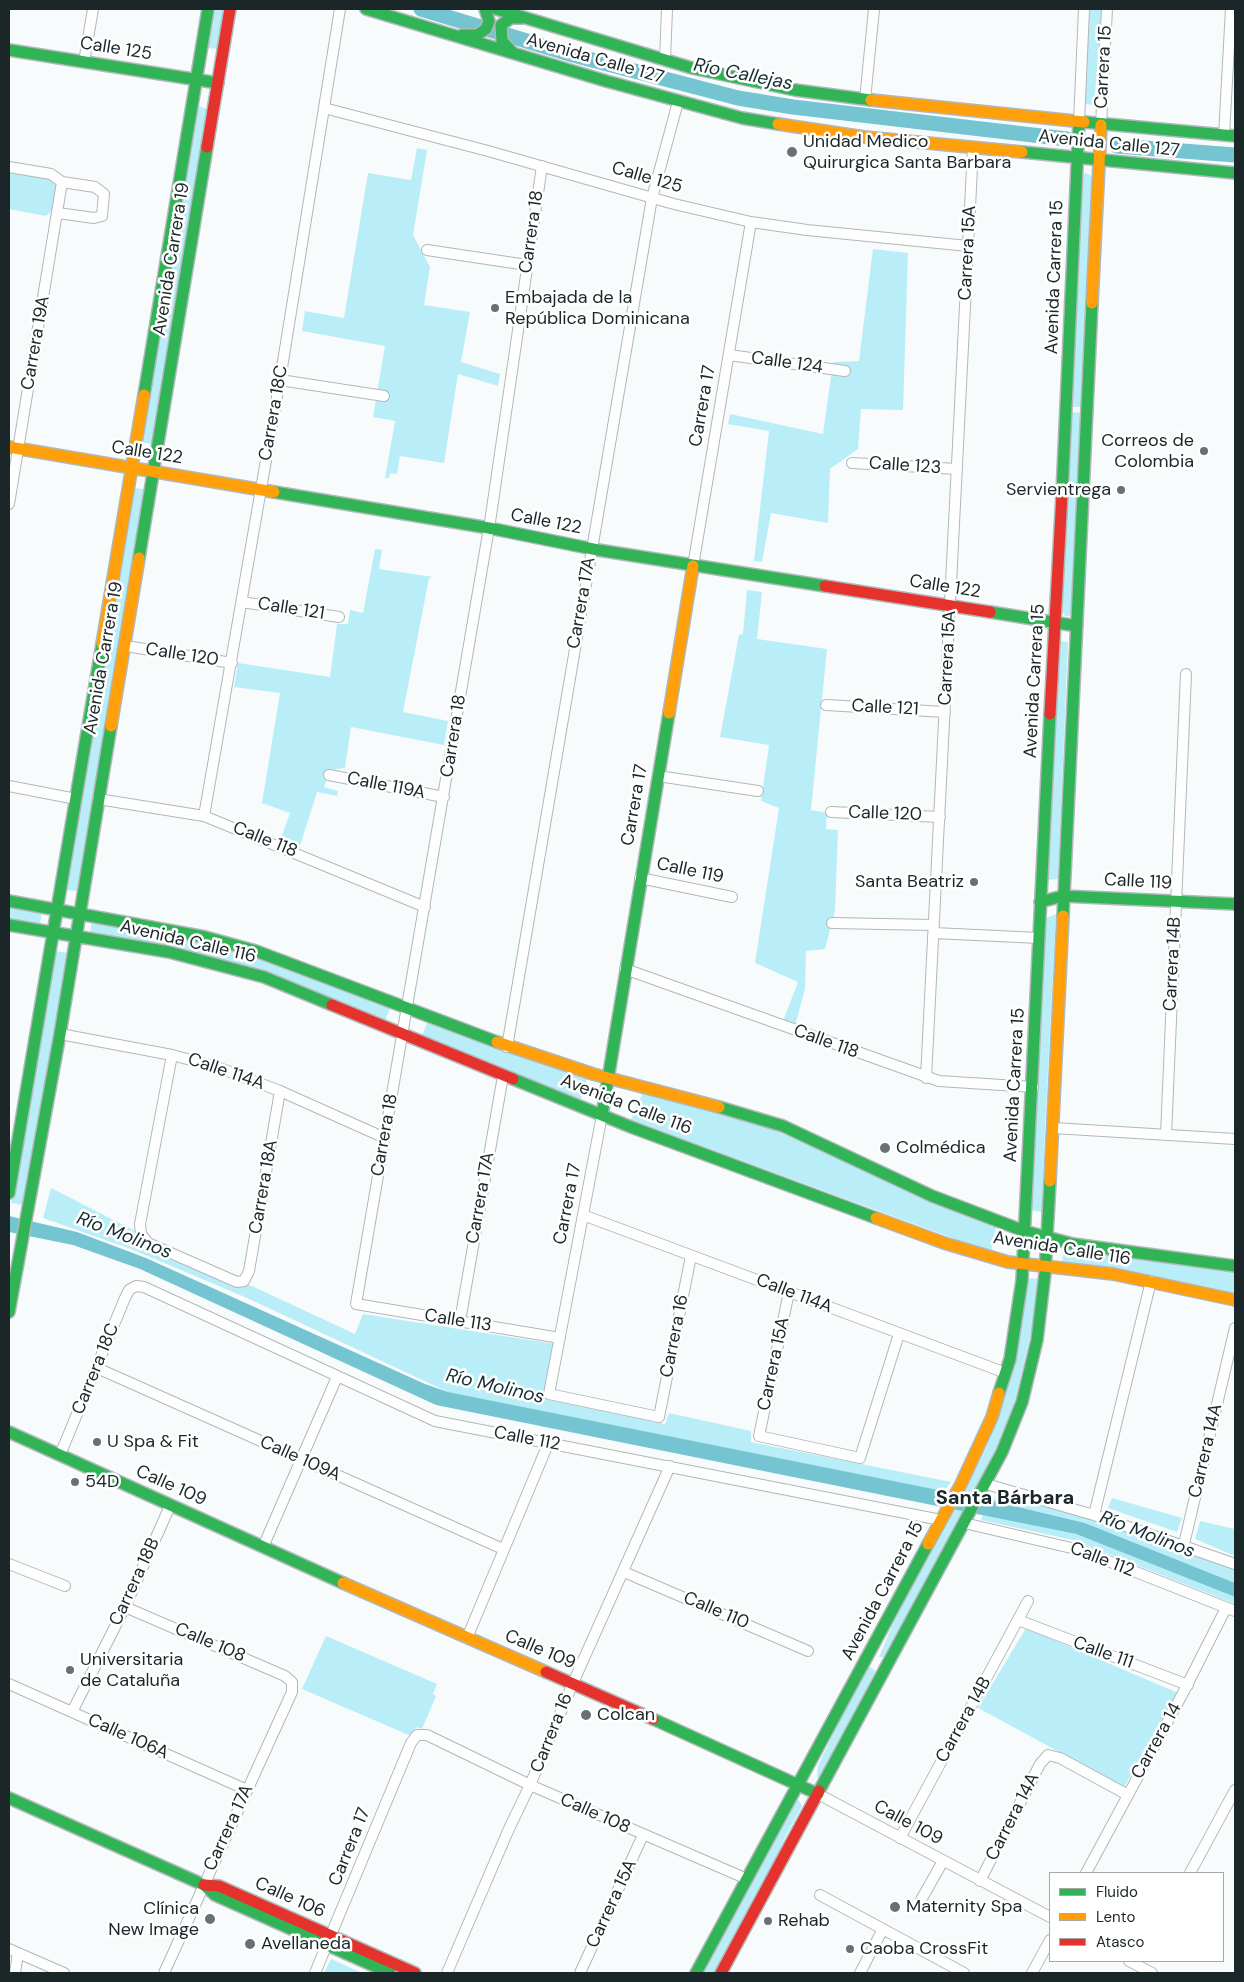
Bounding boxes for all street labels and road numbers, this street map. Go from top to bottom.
street label: Carrera 15 [1091,25,1117,109]
street label: Avenida Calle 127 [524,29,666,89]
street label: Calle 125 [78,33,154,65]
street label: Avenida Calle 127 [1037,126,1181,162]
street label: Calle 125 [609,158,685,198]
street label: Avenida Carrera 19 [149,181,195,337]
street label: Carrera 18 [515,189,549,275]
street label: Avenida Carrera 15 [1042,199,1068,355]
street label: Carrera 15A [955,205,981,301]
street label: Carrera 19A [17,294,55,392]
street label: Calle 124 [750,347,824,379]
street label: Carrera 18C [255,364,293,462]
street label: Carrera 17 [685,364,721,448]
street label: Calle 122 [110,437,184,469]
street label: Calle 123 [868,453,942,479]
street label: Calle 122 [509,505,583,539]
street label: Carrera 17A [563,555,601,651]
street label: Calle 122 [908,571,982,603]
street label: Avenida Carrera 19 [80,580,128,736]
street label: Calle 121 [256,593,326,625]
street label: Avenida Carrera 15 [1020,603,1050,759]
street label: Carrera 15A [935,610,961,706]
street label: Calle 120 [144,639,220,671]
street label: Carrera 18 [437,693,471,779]
street label: Calle 121 [851,695,919,721]
street label: Carrera 17 [617,763,653,847]
street label: Calle 119A [345,768,427,804]
street label: Calle 120 [848,802,922,826]
street label: Calle 118 [229,817,301,863]
street label: Calle 119 [654,853,726,889]
street label: Calle 119 [1103,869,1173,895]
street label: Avenida Calle 116 [118,916,258,968]
street label: Carrera 14B [1160,916,1186,1012]
street label: Avenida Carrera 15 [1000,1007,1030,1163]
street label: Calle 118 [790,1020,862,1064]
street label: Calle 114A [185,1049,267,1095]
street label: Avenida Calle 116 [557,1070,695,1140]
street label: Carrera 18 [367,1092,403,1178]
street label: Carrera 18A [245,1138,283,1236]
street label: Carrera 17A [462,1150,500,1246]
street label: Carrera 17 [550,1162,586,1246]
street label: Avenida Calle 116 [992,1227,1132,1271]
street label: Calle 114A [753,1270,835,1318]
street label: Carrera 16 [656,1293,694,1379]
street label: Calle 113 [423,1305,493,1337]
street label: Carrera 15A [754,1315,794,1413]
street label: Carrera 18C [68,1320,124,1418]
street label: Carrera 14A [1185,1402,1227,1500]
street label: Calle 112 [492,1422,562,1456]
street label: Calle 109A [256,1432,344,1486]
street label: Calle 109 [132,1461,210,1511]
street label: Avenida Carrera 15 [837,1518,929,1664]
street label: Carrera 18B [105,1535,165,1629]
street label: Calle 112 [1067,1538,1137,1582]
street label: Calle 110 [680,1588,752,1634]
street label: Calle 108 [171,1618,249,1668]
street label: Calle 109 [501,1625,579,1675]
street label: Calle 111 [1070,1632,1136,1674]
street label: Carrera 14B [932,1673,996,1767]
street label: Carrera 16 [526,1690,578,1776]
street label: Carrera 14 [1127,1699,1187,1783]
street label: Calle 106A [84,1710,172,1764]
street label: Carrera 14A [982,1769,1044,1865]
street label: Carrera 17A [200,1781,258,1875]
street label: Calle 108 [557,1789,633,1839]
street label: Calle 109 [870,1796,946,1850]
street label: Carrera 17 [325,1805,375,1889]
street label: Carrera 15A [582,1856,642,1952]
street label: Calle 106 [251,1873,329,1923]

